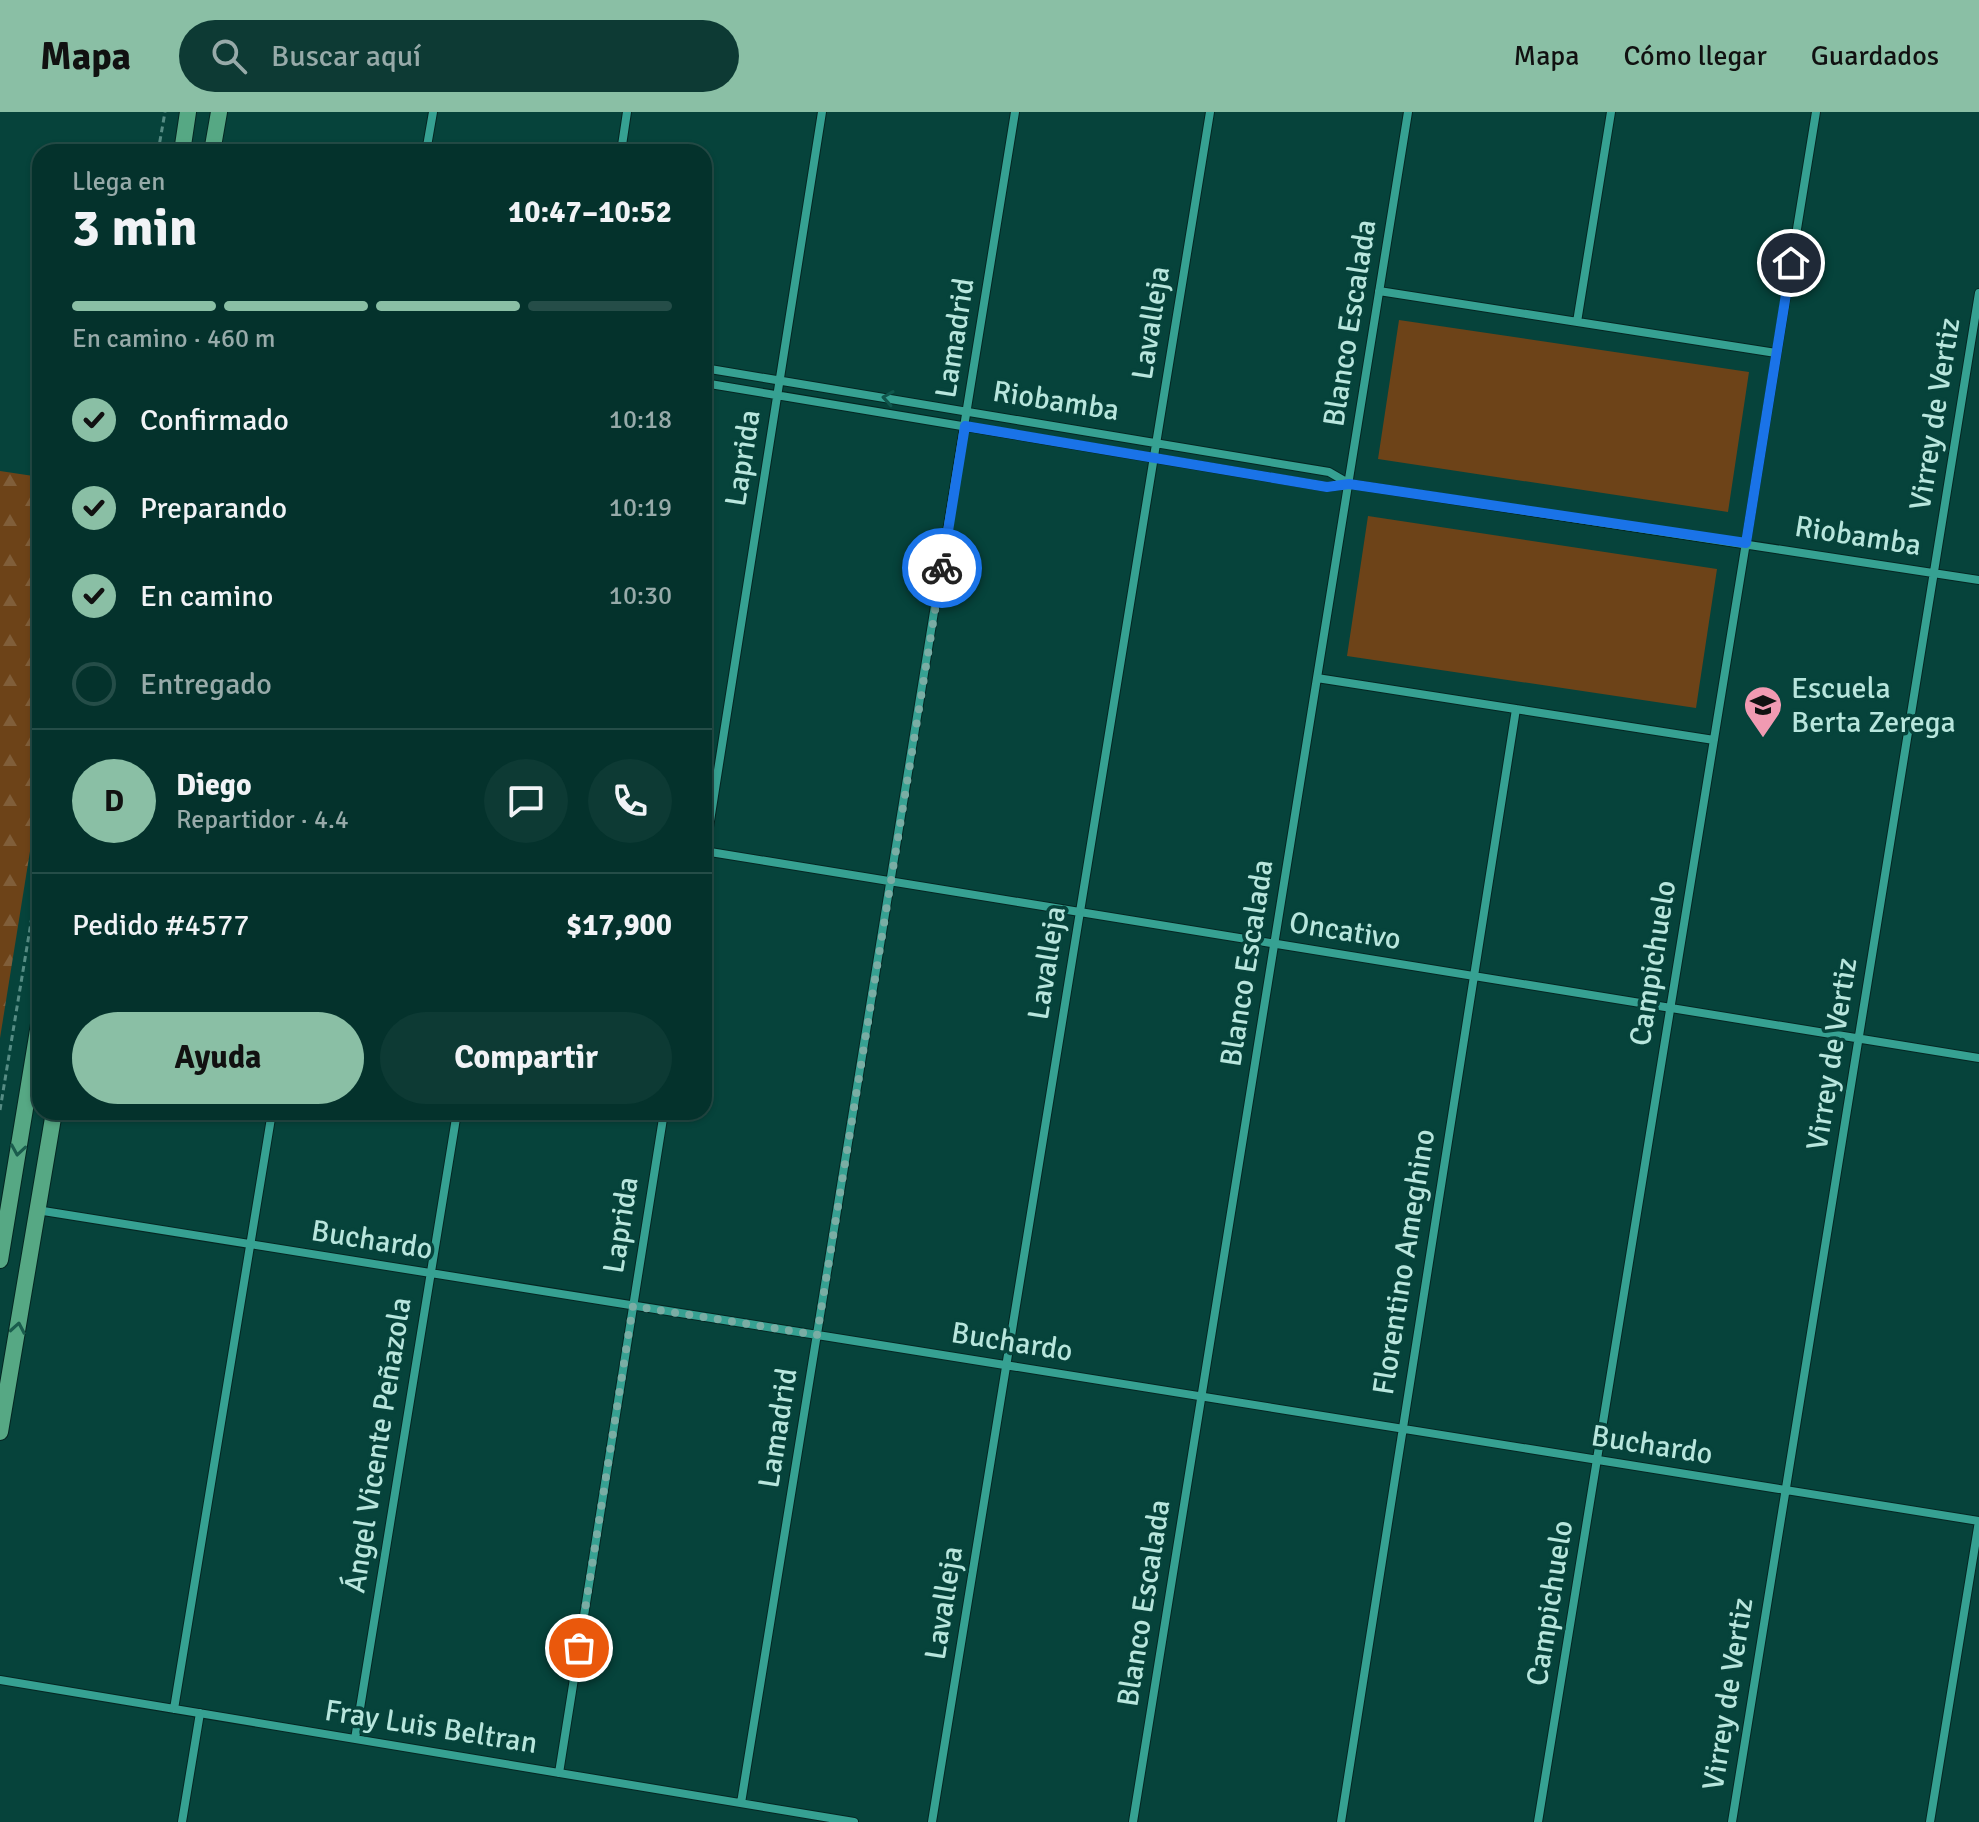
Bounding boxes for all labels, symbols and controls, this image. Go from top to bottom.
search box [179,20,739,92]
text: Mapa [40,33,131,80]
icon: search [207,34,251,78]
text: Buscar aquí [271,38,421,75]
text: Mapa [1514,39,1579,73]
text: Cómo llegar [1623,39,1767,73]
text: Guardados [1811,39,1939,73]
text: Llega en [72,166,166,198]
text: 10:47–10:52 [508,194,672,231]
text: 3 min [72,196,198,260]
street label: Blanco Escalada [1315,217,1385,429]
pin [1757,229,1825,297]
icon: home [1769,241,1813,285]
street label: Lavalleja [1124,264,1178,382]
street label: Lamadrid [927,275,983,401]
street label: Virrey de Vertiz [1902,315,1968,513]
text: En camino · 460 m [72,323,275,355]
street label: Riobamba [990,373,1122,429]
one-way arrow [881,390,895,407]
icon: check [72,398,116,442]
text: Confirmado [140,402,289,439]
text: 10:18 [609,404,672,436]
street label: Laprida [717,407,769,509]
icon: check [72,486,116,530]
text: Preparando [140,490,287,527]
text: 10:19 [609,492,672,524]
street label: Riobamba [1792,508,1924,564]
courier [902,528,982,608]
icon: bike [920,546,964,590]
icon: check [72,574,116,618]
text: En camino [140,578,273,615]
text: 10:30 [609,580,672,612]
text: Entregado [140,666,272,703]
place label: Escuela Berta Zerega [1791,670,1956,741]
school or university icon: Escuela Berta Zerega [1742,684,1784,739]
button: chat [484,759,568,843]
button: phone [588,759,672,843]
text: Diego [176,767,252,804]
text: D [104,783,124,820]
text: Repartidor · 4.4 [176,804,349,836]
street label: Blanco Escalada [1212,857,1282,1069]
street label: Campichuelo [1622,878,1684,1048]
street label: Lavalleja [1020,904,1074,1022]
street label: Oncativo [1287,904,1403,958]
text: Pedido #4577 [72,907,249,944]
text: $17,900 [566,907,672,944]
street label: Virrey de Vertiz [1799,955,1865,1153]
button: Ayuda [72,1012,364,1104]
button: Compartir [380,1012,672,1104]
street label: Florentino Ameghino [1365,1126,1443,1398]
one-way arrow [10,1143,27,1157]
street label: Laprida [595,1174,647,1276]
street label: Buchardo [309,1212,435,1268]
street label: Ángel Vicente Peñazola [336,1294,420,1596]
street label: Buchardo [949,1314,1075,1370]
one-way arrow [8,1321,25,1335]
street label: Lamadrid [750,1365,806,1491]
street label: Buchardo [1589,1417,1715,1473]
street label: Blanco Escalada [1109,1497,1179,1709]
street label: Campichuelo [1519,1518,1581,1688]
street label: Lavalleja [917,1544,971,1662]
street label: Virrey de Vertiz [1695,1595,1761,1793]
pin [545,1614,613,1682]
icon: bag [557,1626,601,1670]
street label: Fray Luis Beltran [322,1692,540,1762]

